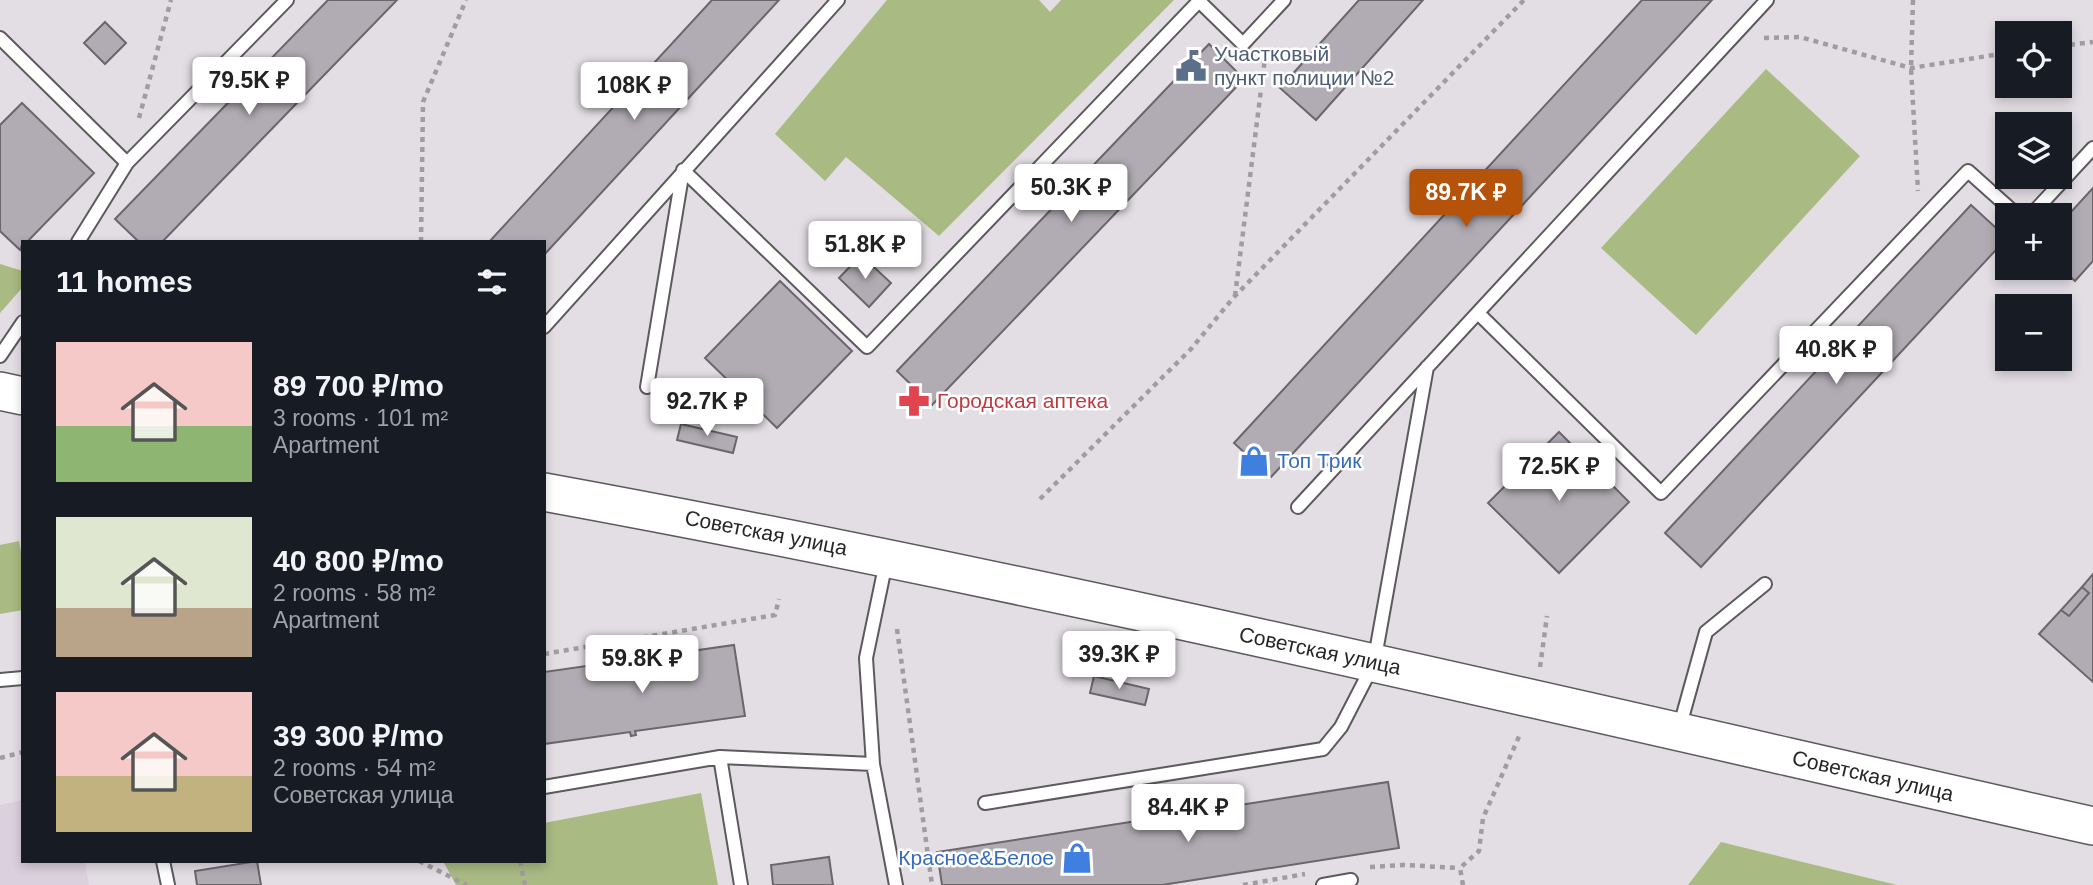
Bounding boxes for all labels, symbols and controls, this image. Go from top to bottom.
map controls [1995,21,2072,371]
button: locate [1995,21,2072,98]
place label: Участковый пункт полиции №2 [1214,42,1394,89]
public building icon: Участковый пункт полиции №2 [1174,49,1208,83]
pin: 79.5K ₽ [184,58,314,117]
pin: 108K ₽ [577,62,691,122]
text: 79.5K ₽ [208,67,290,93]
text: 108K ₽ [597,72,671,98]
button: layers [1995,112,2072,189]
pin: 50.3K ₽ [1006,164,1136,224]
pin: 89.7K ₽ [1401,170,1531,229]
text: 50.3K ₽ [1030,174,1112,200]
text: 89.7K ₽ [1425,179,1507,205]
button: + [1995,203,2072,280]
pin: 51.8K ₽ [800,222,930,281]
text: 51.8K ₽ [824,231,906,257]
icon: filters [473,263,511,301]
text: 11 homes [56,265,193,298]
button: − [1995,294,2072,371]
pin: 40.8K ₽ [1771,326,1901,386]
text: 40.8K ₽ [1795,336,1877,362]
text: 89 700 ₽/mo [273,369,444,402]
icon: home [112,370,196,454]
pin: 92.7K ₽ [642,378,772,438]
pharmacy icon: Городская аптека [897,384,931,418]
text: 92.7K ₽ [666,388,748,414]
place label: Городская аптека [937,389,1109,412]
text: 3 rooms · 101 m² [273,405,448,431]
text: Apartment [273,432,379,458]
shop icon: Топ Трик [1237,444,1271,478]
pin: 72.5K ₽ [1494,444,1624,503]
place label: Топ Трик [1277,449,1362,472]
text: 72.5K ₽ [1518,453,1600,479]
street label: Советская улица [683,505,850,560]
text: 40 800 ₽/mo [273,544,444,577]
icon: home [112,545,196,629]
text: 2 rooms · 58 m² [273,580,435,606]
text: Apartment [273,607,379,633]
street label: Советская улица [1237,622,1403,679]
pin: 39.3K ₽ [1054,632,1184,691]
pin: 59.8K ₽ [577,636,707,695]
text: 39.3K ₽ [1078,641,1160,667]
text: 59.8K ₽ [601,645,683,671]
text: 39 300 ₽/mo [273,719,444,752]
icon: home [112,720,196,804]
street label: Советская улица [1790,746,1956,805]
text: 2 rooms · 54 m² [273,755,435,781]
text: Советская улица [273,782,454,808]
pin: 84.4K ₽ [1123,784,1253,844]
text: 84.4K ₽ [1147,794,1229,820]
shop icon: Красное&Белое [1060,841,1094,875]
place label: Красное&Белое [898,846,1054,869]

